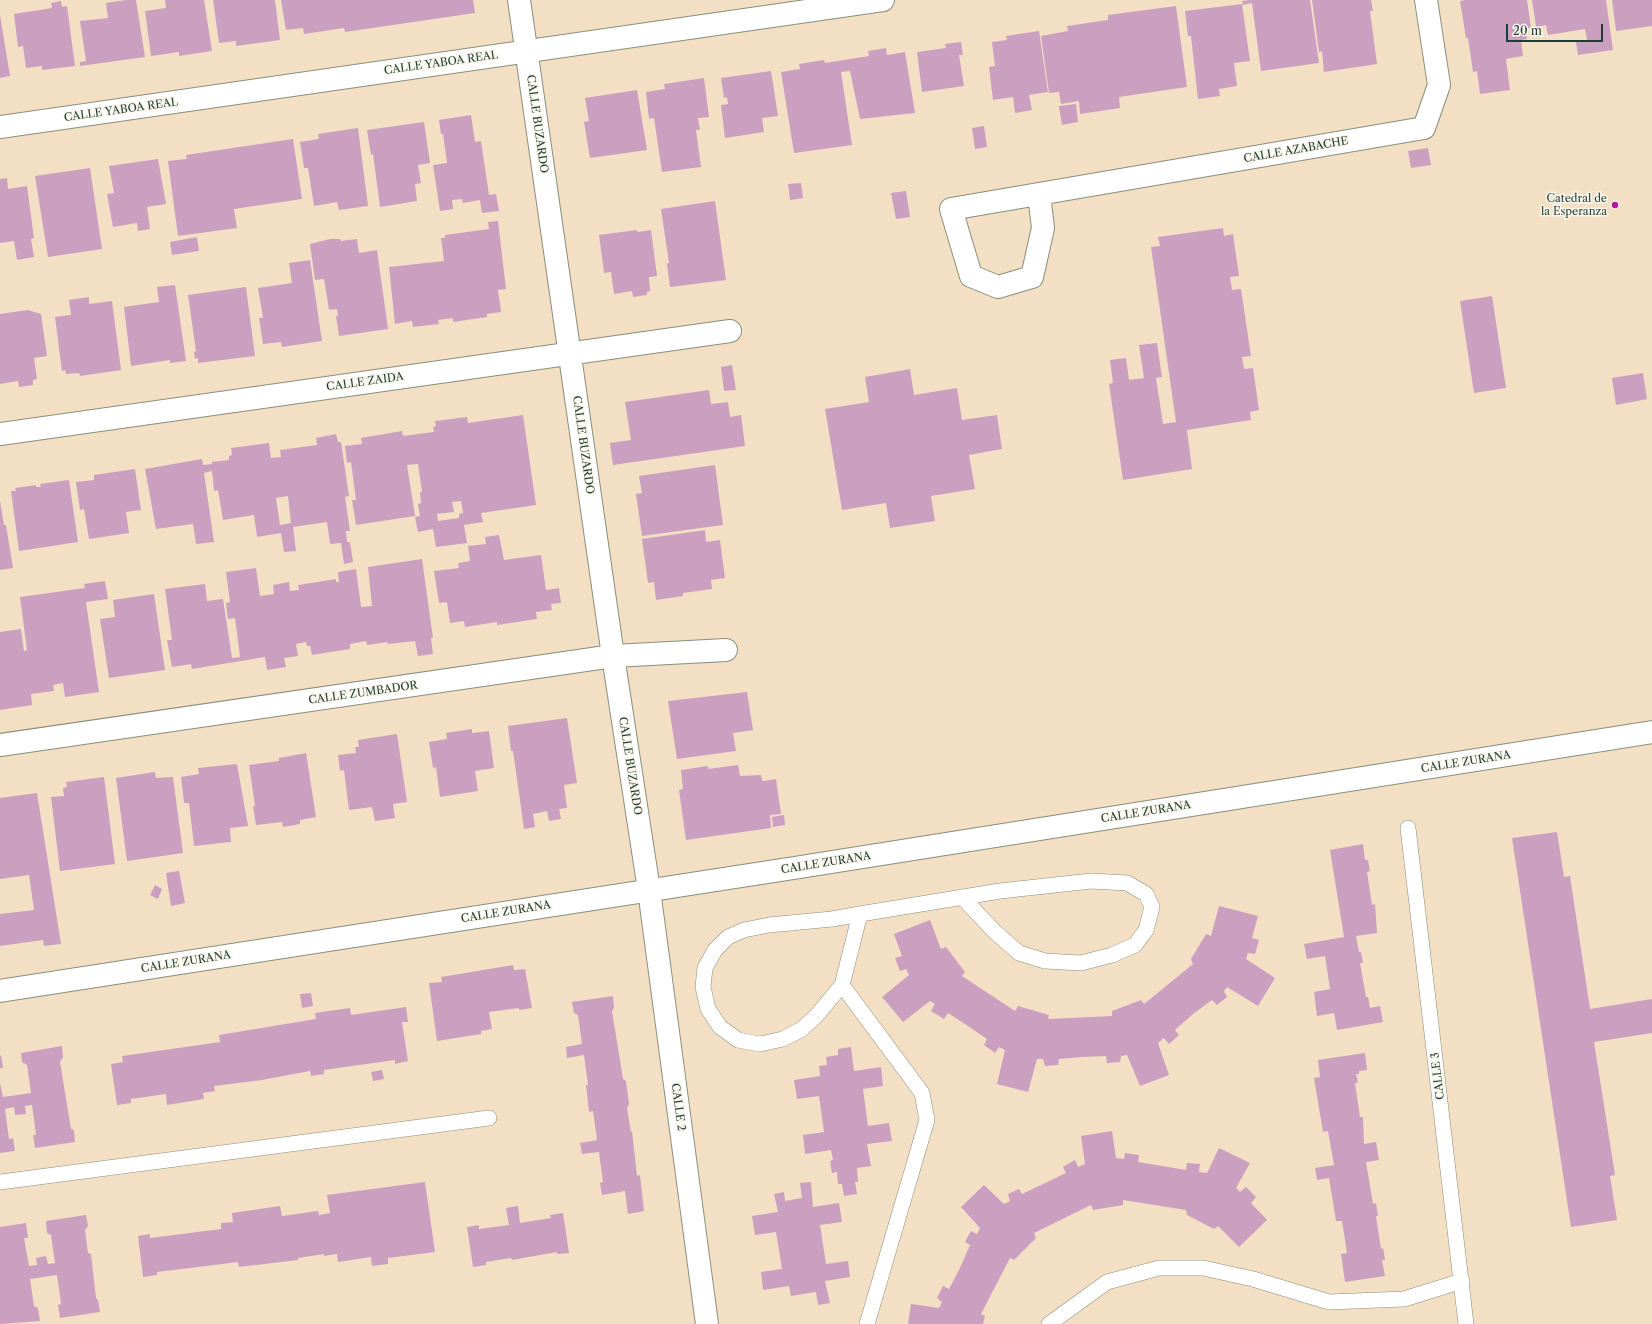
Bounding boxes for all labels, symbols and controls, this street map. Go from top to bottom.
scale bar [1508,16,1605,42]
text: 20 m [1513,23,1542,38]
street label: CALLE YABOA REAL [383,48,499,78]
street label: CALLE BUZARDO [524,74,550,174]
street label: CALLE YABOA REAL [63,95,179,125]
street label: CALLE AZABACHE [1243,134,1349,166]
place label: Catedral de la Esperanza [1541,192,1607,218]
marker: Catedral de la Esperanza [1610,200,1620,210]
street label: CALLE ZAIDA [325,370,405,394]
street label: CALLE BUZARDO [570,395,596,495]
street label: CALLE ZUMBADOR [308,679,418,707]
street label: CALLE BUZARDO [616,716,644,816]
street label: CALLE ZURANA [1420,748,1512,776]
street label: CALLE ZURANA [1100,798,1192,826]
street label: CALLE ZURANA [780,849,872,877]
street label: CALLE ZURANA [460,898,552,926]
street label: CALLE ZURANA [140,948,232,976]
street label: CALLE 3 [1429,1052,1447,1100]
street label: CALLE 2 [668,1082,688,1132]

